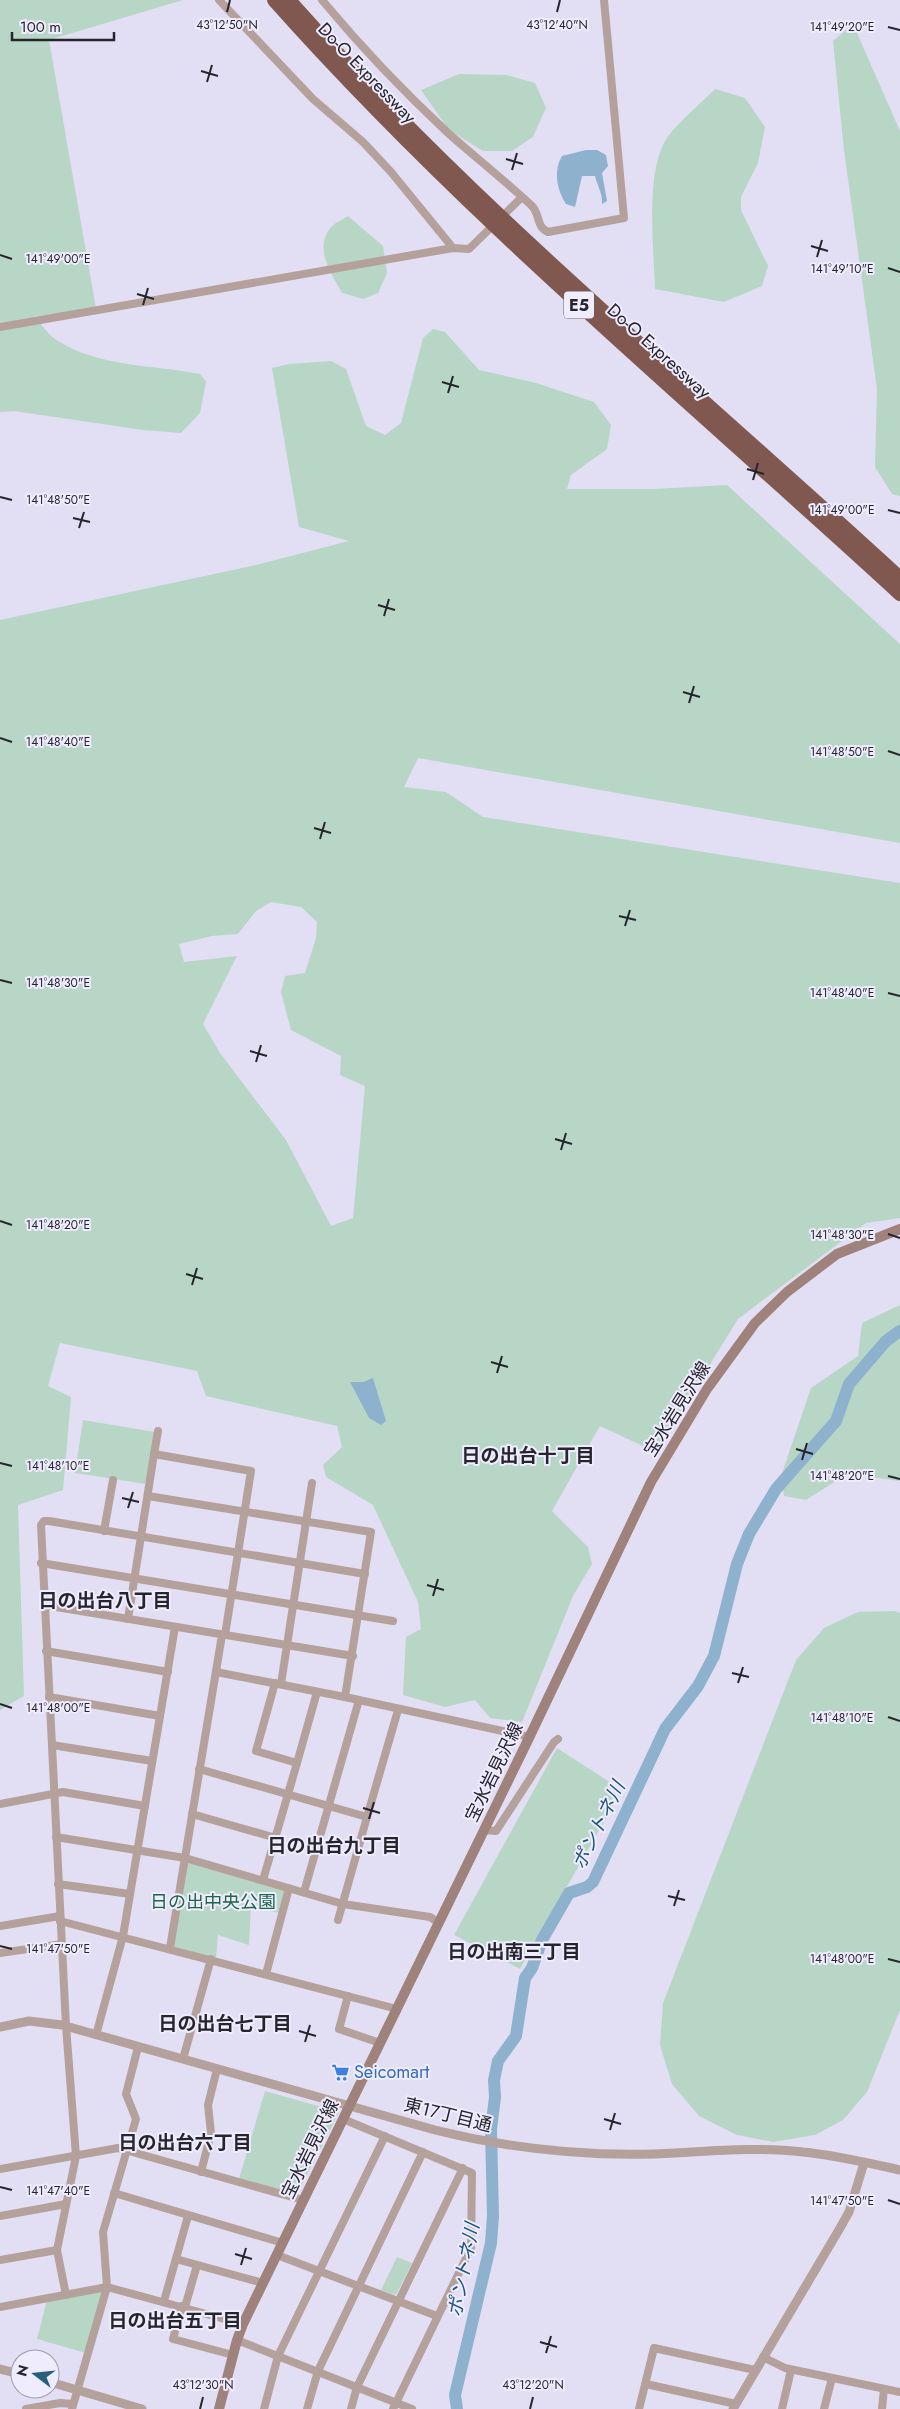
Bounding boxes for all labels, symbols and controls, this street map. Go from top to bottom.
scale bar [12,10,115,42]
text: 100 m [20,16,61,38]
text: 43°12'50"N [196,16,258,34]
text: 43°12'40"N [526,16,588,34]
street label: Do-O Expressway [312,17,422,129]
text: 141°49'20"E [810,18,874,36]
text: 141°49'00"E [25,250,91,268]
text: 141°49'10"E [810,260,874,278]
road number: E5 [564,292,594,318]
street label: Do-O Expressway [601,297,717,405]
text: 141°48'50"E [26,491,90,509]
text: 141°49'00"E [809,501,875,519]
text: 141°48'40"E [26,733,90,751]
text: 141°48'50"E [810,743,874,761]
text: 141°48'30"E [26,974,90,992]
text: 141°48'40"E [810,984,874,1002]
text: 141°48'20"E [26,1216,90,1234]
text: 141°48'30"E [810,1226,874,1244]
street label: 宝水岩見沢線 [637,1356,717,1462]
district label: 日の出台十丁目 [461,1442,595,1469]
text: 141°48'10"E [27,1457,89,1475]
text: 141°48'20"E [810,1467,874,1485]
district label: 日の出台八丁目 [38,1587,172,1614]
text: 141°48'00"E [26,1699,90,1717]
text: 141°48'10"E [811,1709,873,1727]
street label: 宝水岩見沢線 [459,1718,529,1826]
water label: ポントネ川 [565,1775,632,1874]
district label: 日の出台九丁目 [267,1832,401,1859]
park label: 日の出中央公園 [150,1889,276,1915]
district label: 日の出南三丁目 [447,1938,581,1965]
text: 141°47'50"E [26,1940,90,1958]
text: 141°48'00"E [810,1950,874,1968]
district label: 日の出台七丁目 [158,2010,292,2037]
place label: Seicomart [354,2059,430,2085]
supermarket icon: Seicomart [330,2062,350,2082]
street label: 東17丁目通 [401,2092,495,2138]
street label: 宝水岩見沢線 [275,2095,345,2203]
district label: 日の出台六丁目 [118,2129,252,2156]
text: 141°47'40"E [26,2182,90,2200]
text: 141°47'50"E [810,2192,874,2210]
water label: ポントネ川 [441,2219,486,2319]
district label: 日の出台五丁目 [108,2307,242,2334]
north arrow [10,2349,60,2399]
text: N [11,2362,34,2379]
text: 43°12'30"N [172,2376,234,2394]
text: 43°12'20"N [502,2376,564,2394]

